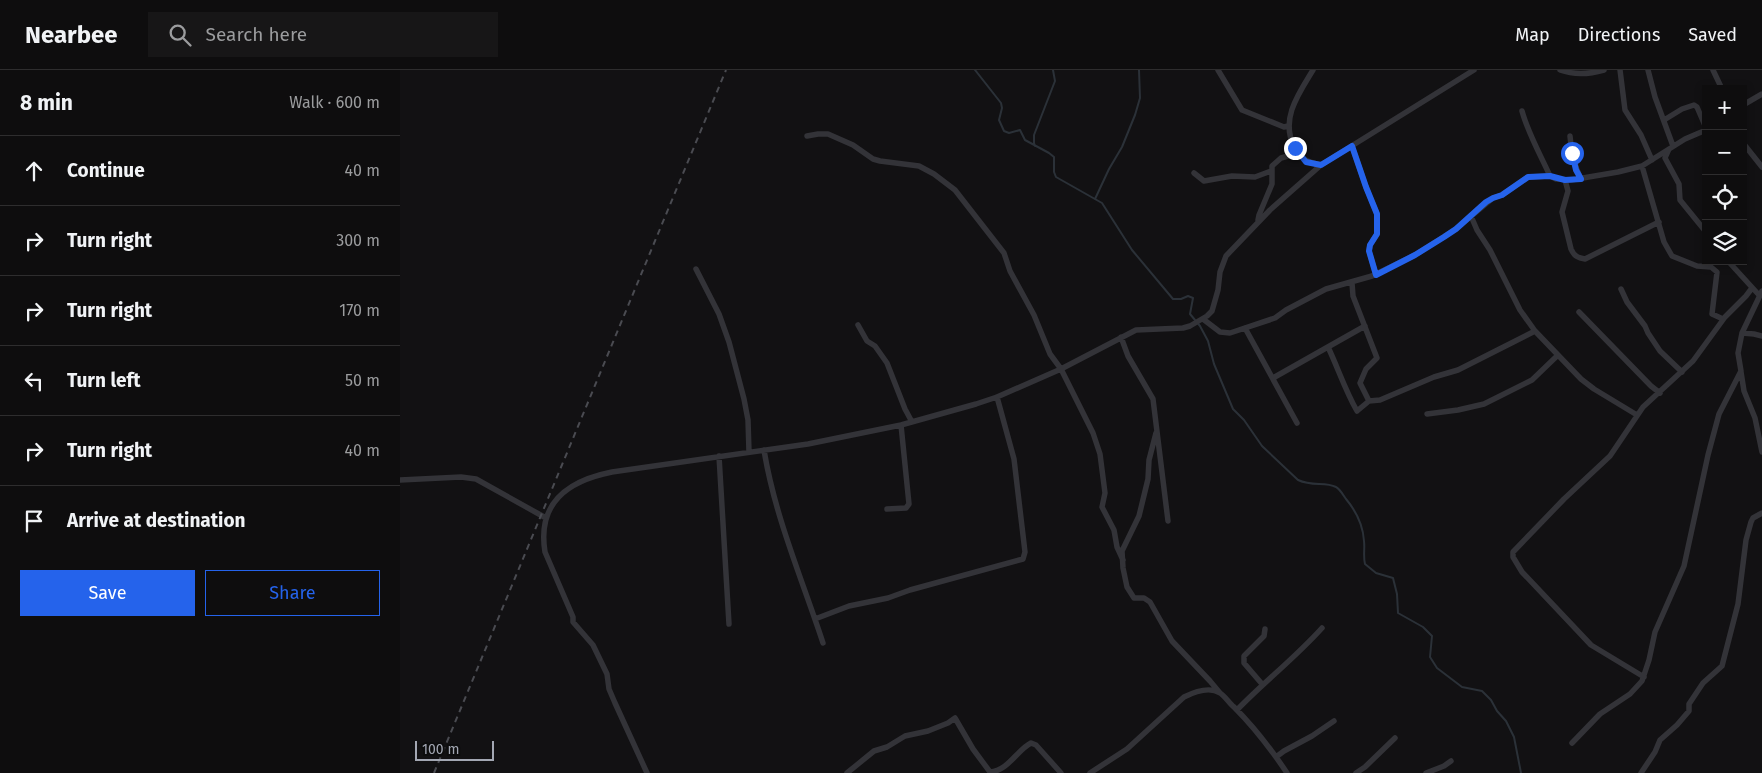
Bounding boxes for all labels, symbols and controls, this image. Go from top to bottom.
search box [148,12,498,57]
text: Nearbee [25,21,118,49]
icon: search [166,21,194,49]
text: Search here [206,23,307,46]
text: Map [1515,24,1550,46]
text: Directions [1578,24,1660,46]
text: Saved [1688,24,1737,46]
map controls [1702,85,1747,265]
button: + [1702,85,1747,130]
text: 8 min [20,90,73,116]
text: Walk · 600 m [289,93,380,112]
button: − [1702,130,1747,175]
route end [1284,137,1307,160]
route start [1561,142,1584,165]
icon: ahead [20,157,48,185]
text: Continue [67,159,145,182]
text: 40 m [345,161,380,180]
button: locate [1702,175,1747,220]
button: layers [1702,220,1747,265]
icon: right [20,227,48,255]
text: Turn right [67,229,152,252]
text: 300 m [336,231,380,250]
icon: right [20,297,48,325]
text: Turn right [67,299,152,322]
text: 170 m [339,301,380,320]
icon: left [20,367,48,395]
text: Turn left [67,369,141,392]
text: 50 m [345,371,380,390]
icon: right [20,437,48,465]
text: Turn right [67,439,152,462]
text: 40 m [345,441,380,460]
icon: arrive [20,507,48,535]
text: Arrive at destination [67,509,246,532]
button: Save [20,570,195,616]
button: Share [205,570,380,616]
scale bar [415,738,494,761]
text: 100 m [422,741,459,758]

